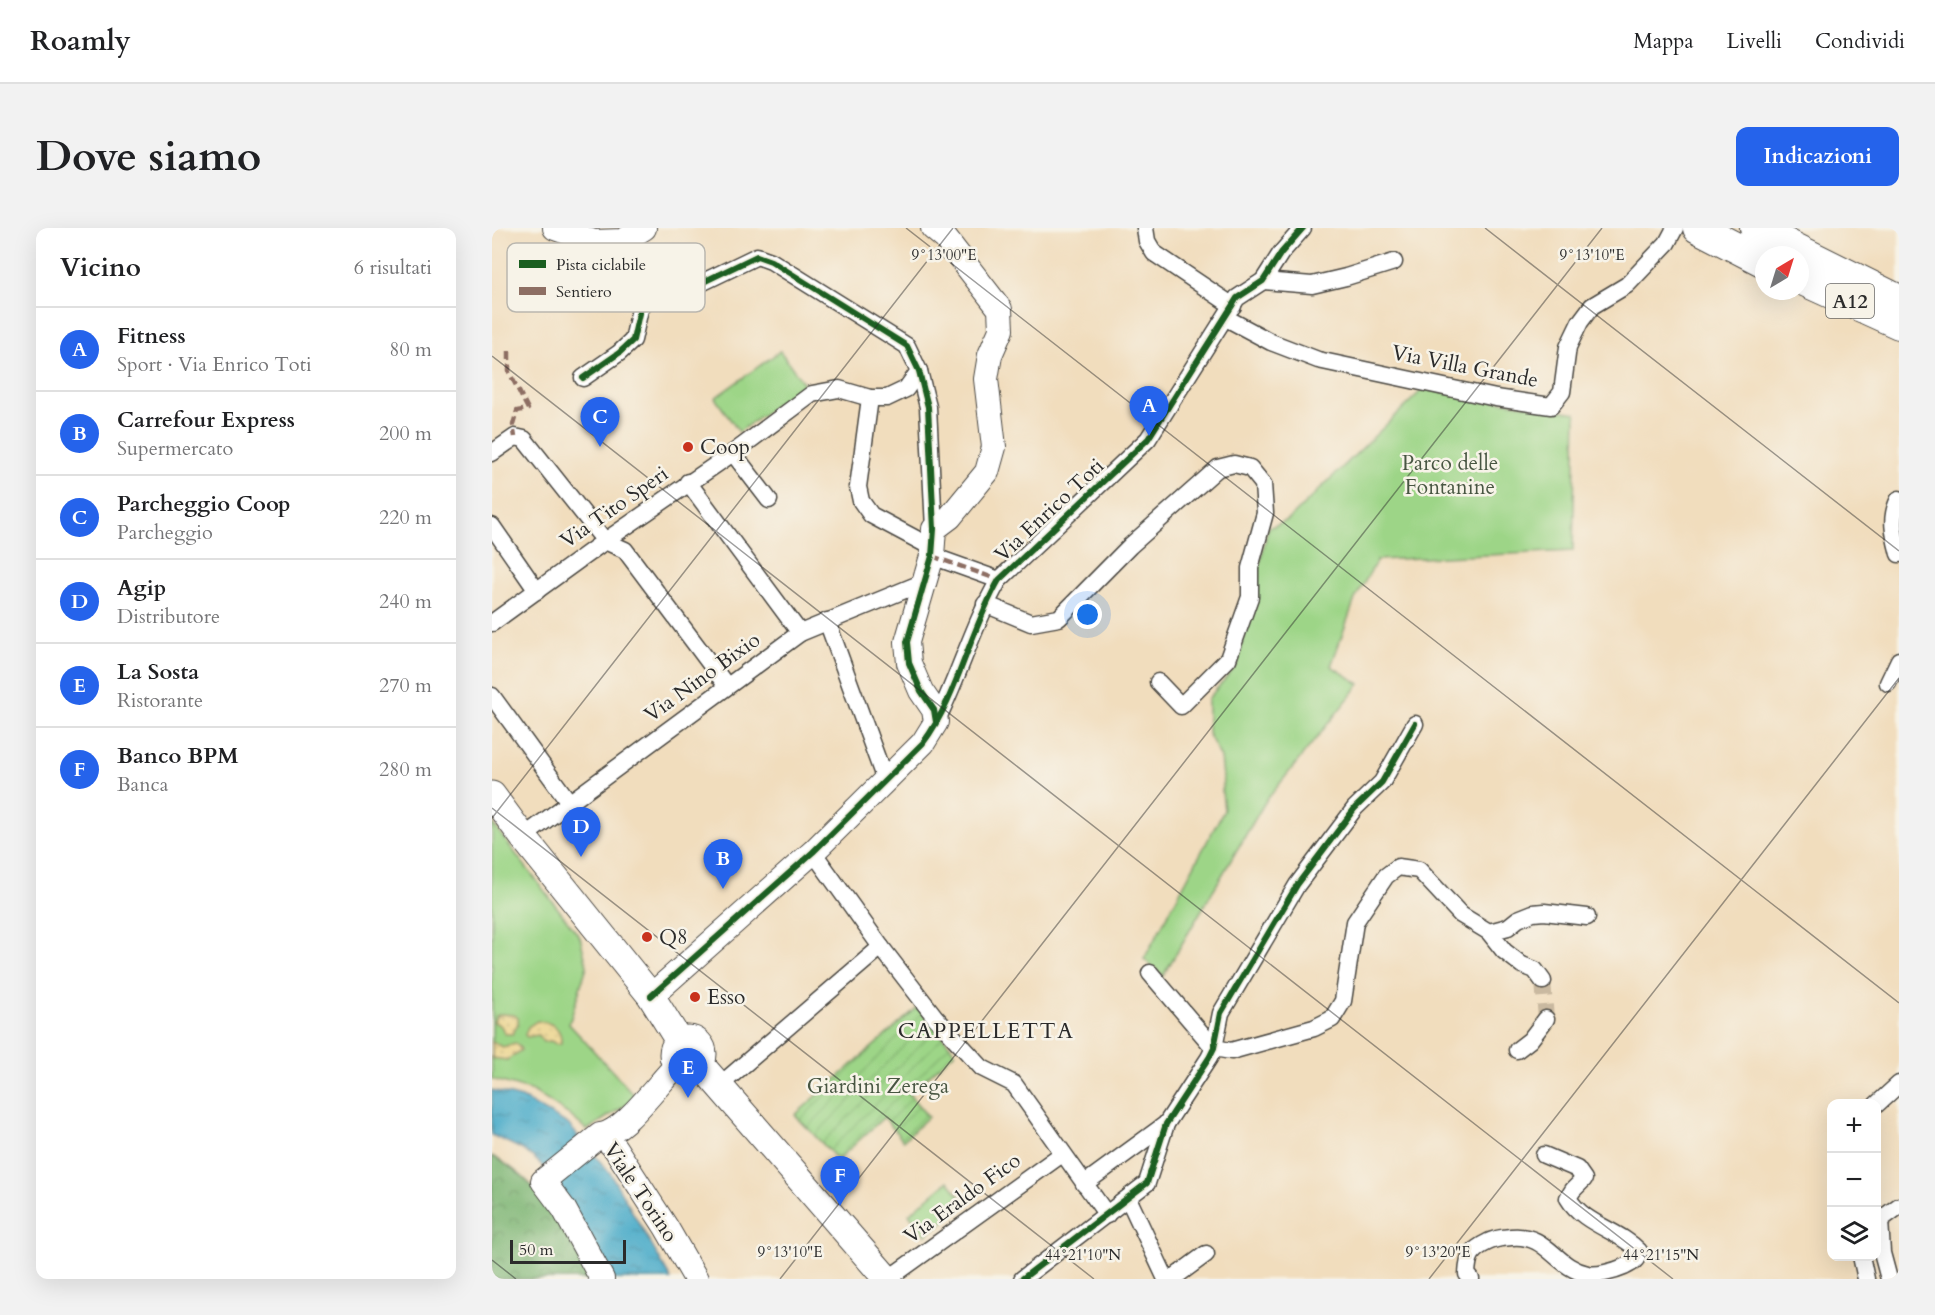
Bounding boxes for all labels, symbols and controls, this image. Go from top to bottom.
text: Roamly [30,22,131,60]
text: Mappa [1633,27,1694,56]
text: Livelli [1727,27,1782,56]
text: Condividi [1815,27,1905,56]
button: Indicazioni [1736,127,1899,186]
text: Dove siamo [36,128,261,185]
legend [507,243,705,312]
text: 9°13'00"E [912,245,976,265]
text: 9°13'10"E [1560,245,1624,265]
north arrow [1755,246,1809,300]
text: Vicino [60,250,141,285]
text: 6 risultati [354,254,432,281]
text: Pista ciclabile [556,254,646,276]
text: Sentiero [556,281,612,303]
road number: A12 [1826,284,1874,318]
text: Fitness [117,321,186,351]
text: A [72,336,87,363]
text: 80 m [389,336,432,363]
street label: Via Villa Grande [1389,338,1541,395]
text: Sport · Via Enrico Toti [117,351,312,378]
pin: A [1130,386,1168,436]
pin: C [580,398,620,447]
text: Carrefour Express [117,405,295,435]
text: B [72,420,87,447]
text: 200 m [379,420,432,447]
place label: Coop [700,433,750,462]
text: Supermercato [117,435,233,462]
marker: Coop [681,440,695,454]
park label: Parco delle Fontanine [1402,449,1498,502]
street label: Via Enrico Toti [988,452,1111,569]
street label: Via Tito Speri [554,459,674,555]
text: Parcheggio Coop [117,489,291,519]
text: C [72,504,87,531]
text: 220 m [379,504,432,531]
text: Parcheggio [117,519,213,546]
text: Agip [117,573,166,603]
text: D [71,588,88,615]
text: 240 m [379,588,432,615]
your location [1073,600,1102,629]
text: Distributore [117,603,220,630]
street label: Via Nino Bixio [638,626,766,729]
text: La Sosta [117,657,199,687]
text: E [73,672,86,699]
text: 270 m [379,672,432,699]
text: Ristorante [117,687,203,714]
text: Banco BPM [117,741,239,771]
text: F [74,756,85,783]
text: 280 m [379,756,432,783]
text: Banca [117,771,168,798]
pin: D [562,808,601,857]
pin: B [704,840,742,889]
place label: Q8 [659,923,688,952]
marker: Q8 [640,930,654,944]
place label: Esso [707,983,745,1012]
marker: Esso [688,990,702,1004]
district label: CAPPELLETTA [898,1016,1074,1046]
pin: E [668,1048,708,1098]
park label: Giardini Zerega [807,1072,949,1101]
map controls [1827,1099,1881,1261]
button: + [1827,1099,1881,1153]
street label: Viale Torino [597,1137,685,1248]
street label: Via Eraldo Fico [898,1146,1027,1251]
button: − [1827,1153,1881,1207]
pin: F [820,1156,860,1206]
button: layers [1827,1207,1881,1261]
scale bar [510,1237,626,1264]
text: 50 m [519,1239,553,1261]
text: 9°13'10"E [758,1242,822,1262]
text: 9°13'20"E [1406,1242,1470,1262]
text: 44°21'10"N [1045,1245,1121,1265]
text: 44°21'15"N [1623,1245,1699,1265]

